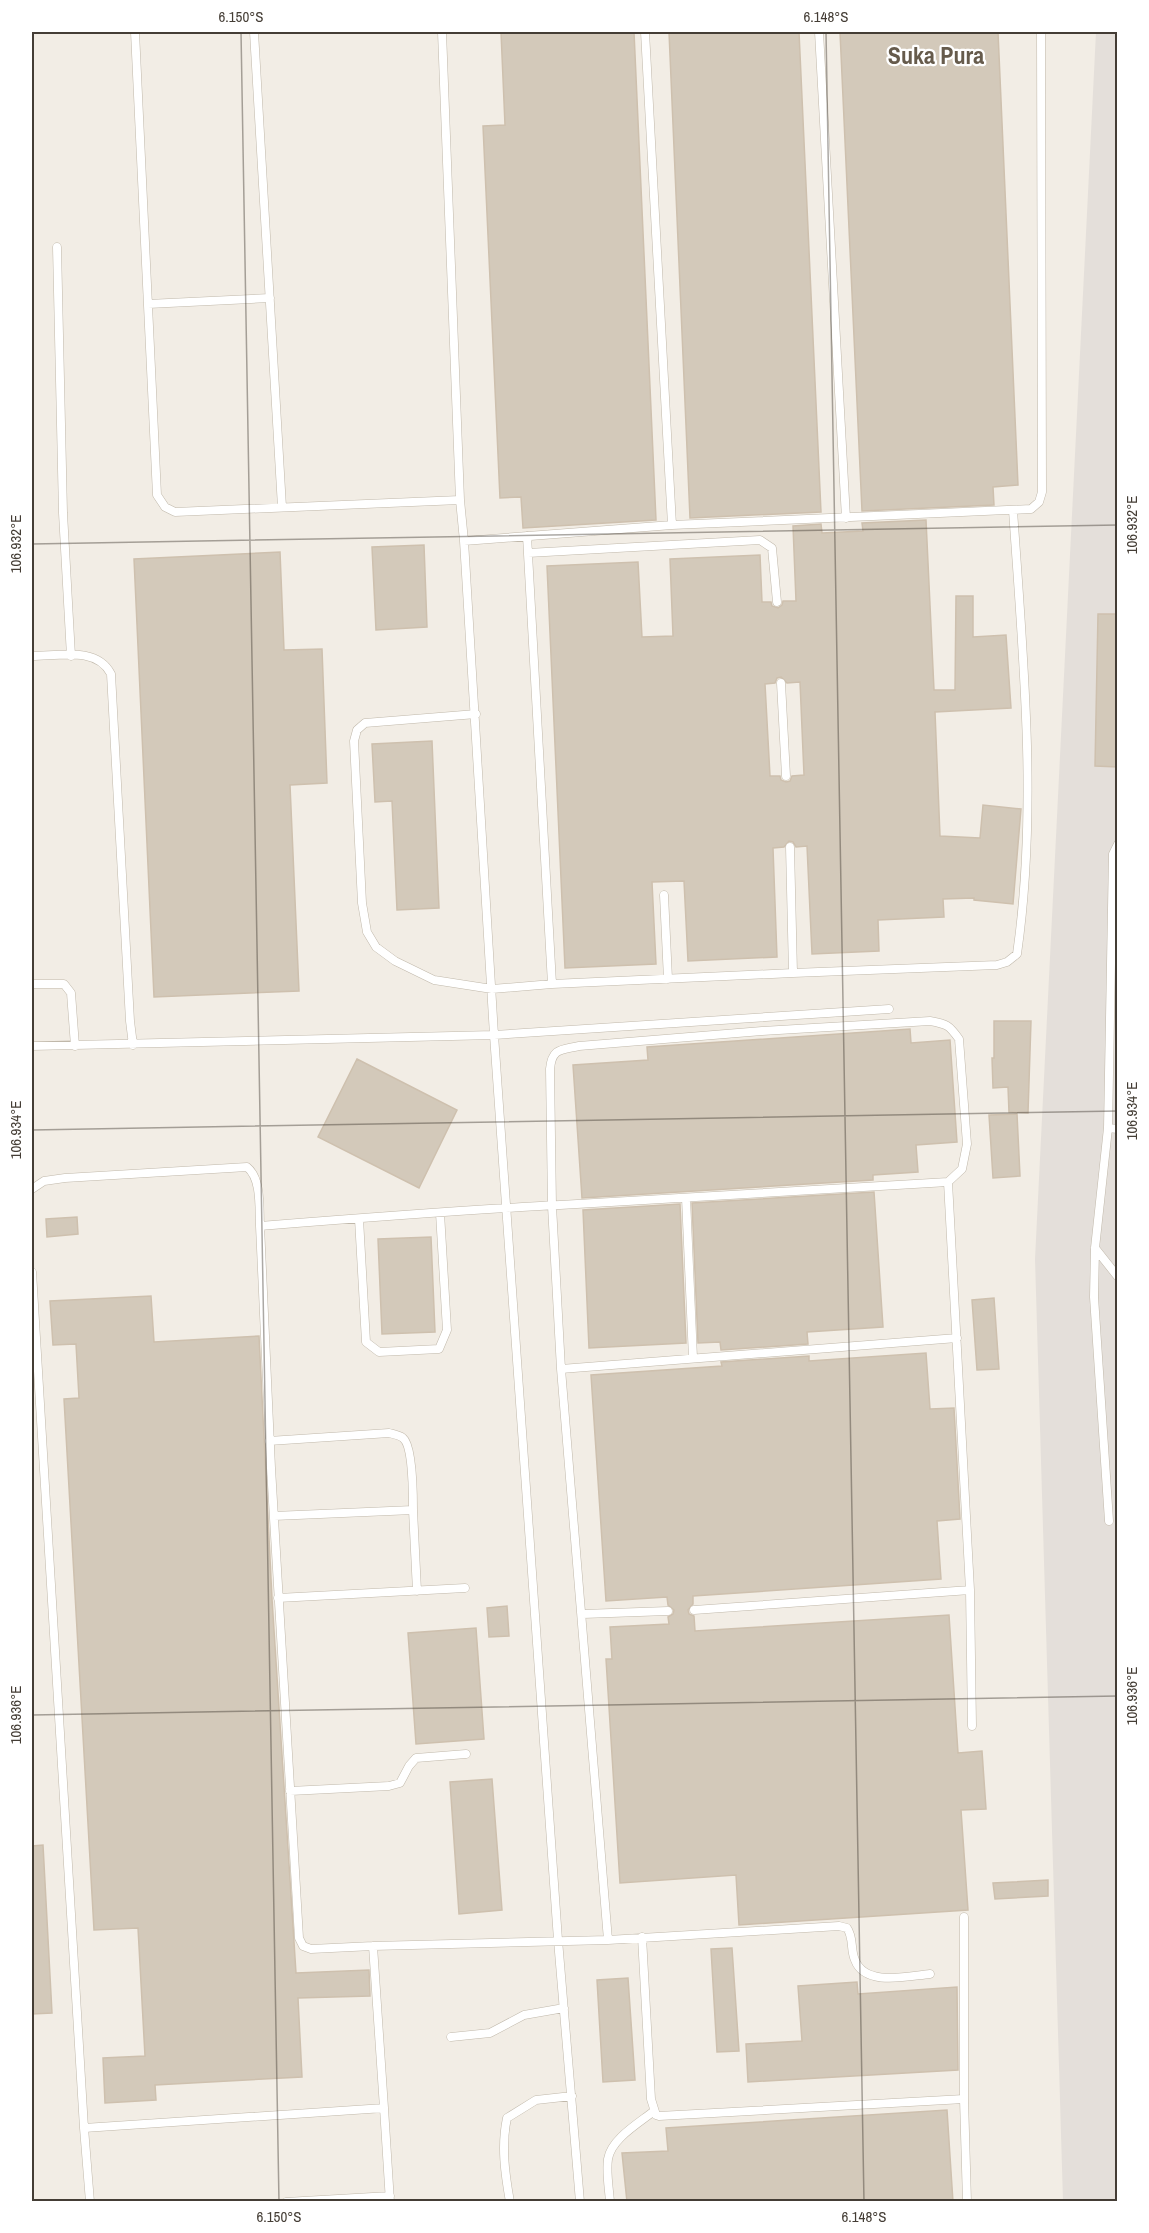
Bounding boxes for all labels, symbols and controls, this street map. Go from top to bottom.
text: 6.150°S [219,6,264,27]
text: 6.148°S [804,6,849,27]
district label: Suka Pura [888,39,984,71]
text: 106.932°E [1121,496,1142,554]
text: 106.932°E [5,515,26,573]
text: 106.934°E [1121,1082,1142,1140]
text: 106.934°E [5,1101,26,1159]
text: 106.936°E [1121,1667,1142,1725]
text: 106.936°E [5,1686,26,1744]
text: 6.150°S [257,2206,302,2227]
text: 6.148°S [842,2206,887,2227]

